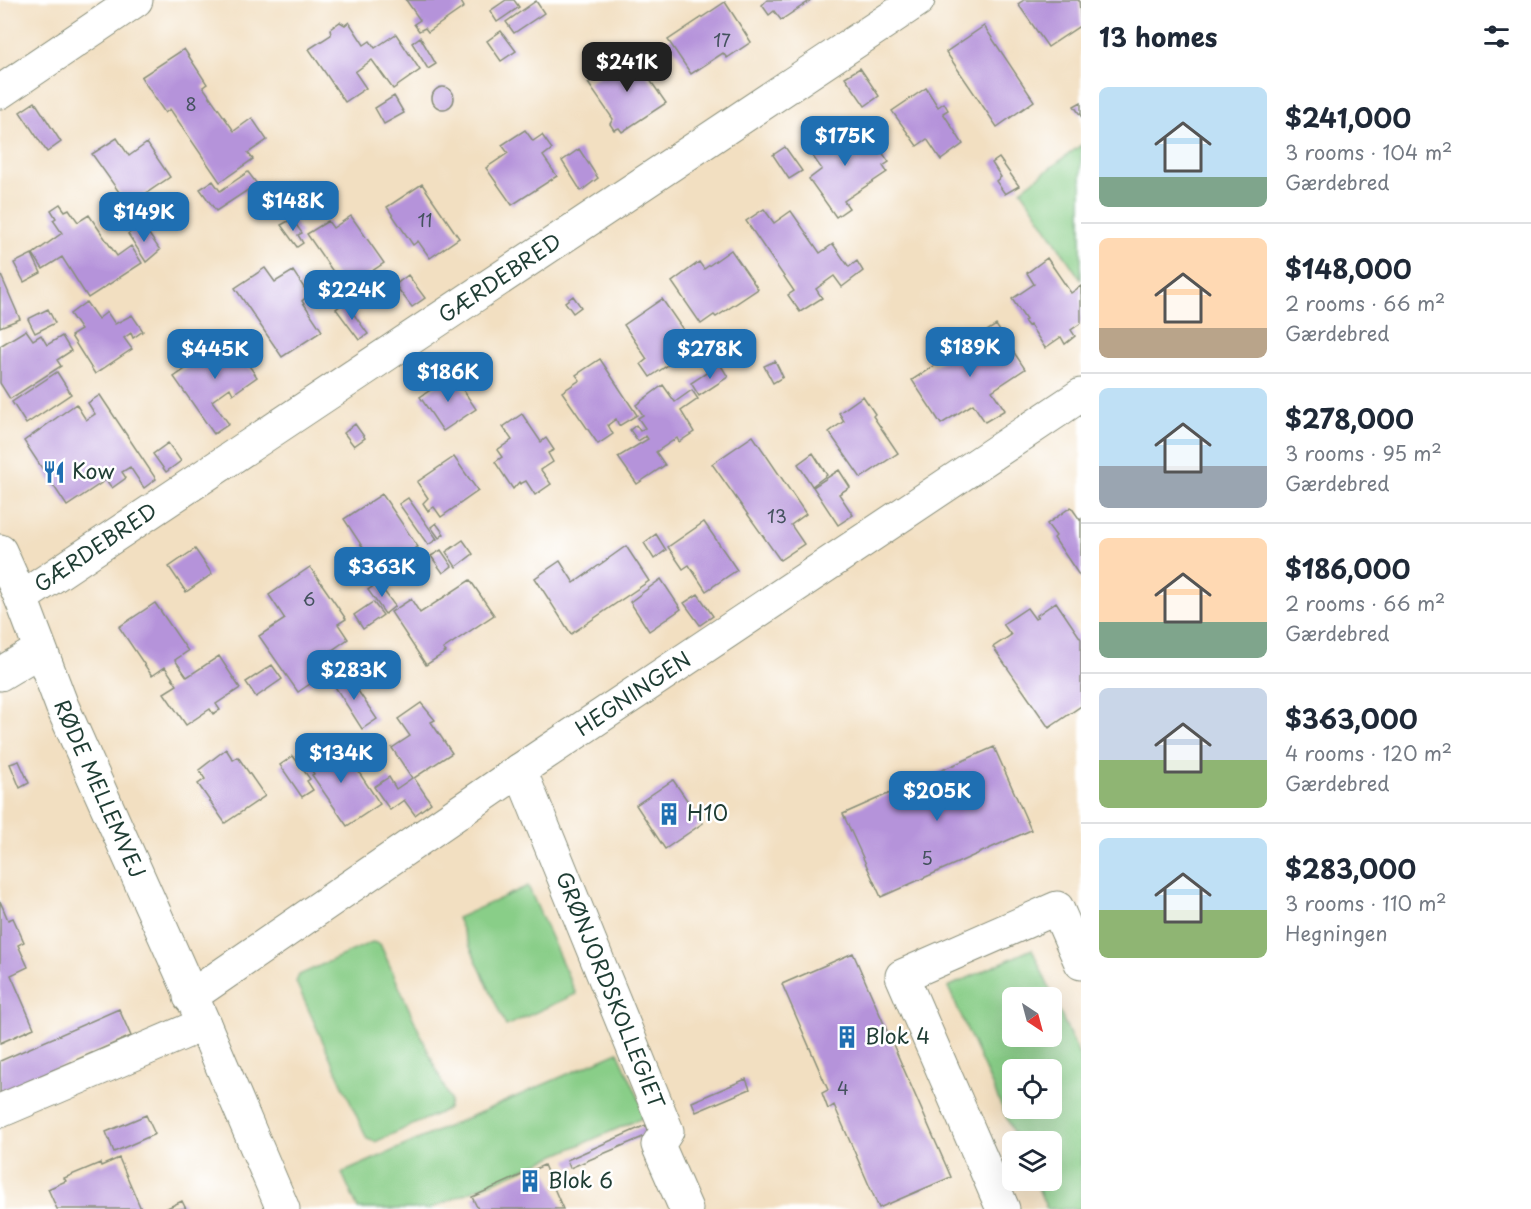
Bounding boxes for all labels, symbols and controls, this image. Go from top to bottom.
text: 13 homes [1099,17,1217,56]
icon: filters [1480,20,1513,53]
house number: 17 [713,26,731,53]
pin: $241K [585,42,669,93]
text: $241K [596,46,658,76]
house number: 8 [185,90,197,117]
text: $241,000 [1285,98,1411,137]
icon: home [1147,111,1219,183]
pin: $175K [803,116,887,167]
text: $175K [815,120,875,150]
text: 3 rooms · 104 m² [1285,137,1452,167]
text: Gærdebred [1285,167,1389,197]
pin: $148K [251,181,335,232]
text: $148K [262,185,324,215]
pin: $149K [102,192,186,243]
text: $149K [113,196,175,226]
house number: 11 [417,206,433,233]
street label: GÆRDEBRED [431,224,567,330]
text: $148,000 [1285,249,1412,288]
icon: home [1147,262,1219,334]
pin: $224K [310,270,394,321]
text: $224K [318,274,386,304]
text: 2 rooms · 66 m² [1285,288,1445,318]
text: Gærdebred [1285,318,1389,348]
pin: $189K [928,327,1012,378]
pin: $445K [173,329,257,380]
pin: $278K [668,329,752,380]
text: $189K [940,331,1000,361]
text: $445K [181,333,249,363]
text: $278K [677,333,743,363]
pin: $186K [406,352,490,403]
text: $186K [417,356,479,386]
text: $278,000 [1285,399,1414,438]
icon: home [1147,412,1219,484]
text: 3 rooms · 95 m² [1285,438,1442,468]
place label: Kow [72,454,115,486]
restaurant icon: Kow [41,459,67,485]
text: Gærdebred [1285,468,1389,498]
street label: GÆRDEBRED [27,494,163,599]
house number: 13 [767,502,787,529]
pin: $363K [340,547,424,598]
text: $186,000 [1285,549,1410,588]
text: $363K [348,551,416,581]
icon: home [1147,562,1219,634]
house number: 6 [303,585,315,612]
text: 2 rooms · 66 m² [1285,588,1445,618]
text: Gærdebred [1285,618,1389,648]
street label: HEGNINGEN [568,642,696,743]
pin: $283K [312,650,396,701]
text: $283K [321,654,387,684]
street label: RØDE MELLEMVEJ [47,694,155,883]
text: $363,000 [1285,699,1418,738]
icon: home [1147,712,1219,784]
pin: $134K [299,733,383,784]
text: $134K [309,737,373,767]
text: 4 rooms · 120 m² [1285,738,1452,768]
text: Gærdebred [1285,768,1389,798]
pin: $205K [895,771,979,822]
text: $205K [903,775,971,805]
place label: H10 [687,796,728,828]
building icon: H10 [656,801,682,827]
house number: 5 [921,844,933,871]
text: $283,000 [1285,849,1416,888]
icon: home [1147,862,1219,934]
street label: GRØNJORDSKOLLEGIET [549,866,675,1114]
text: 3 rooms · 110 m² [1285,888,1447,918]
text: Hegningen [1285,918,1387,948]
north arrow [1002,987,1062,1047]
map controls [1002,987,1062,1191]
place label: Blok 4 [865,1019,930,1051]
building icon: Blok 4 [834,1024,860,1050]
button: locate [1002,1059,1062,1119]
house number: 4 [837,1074,849,1101]
button: layers [1002,1131,1062,1191]
place label: Blok 6 [548,1163,613,1195]
building icon: Blok 6 [517,1168,543,1194]

